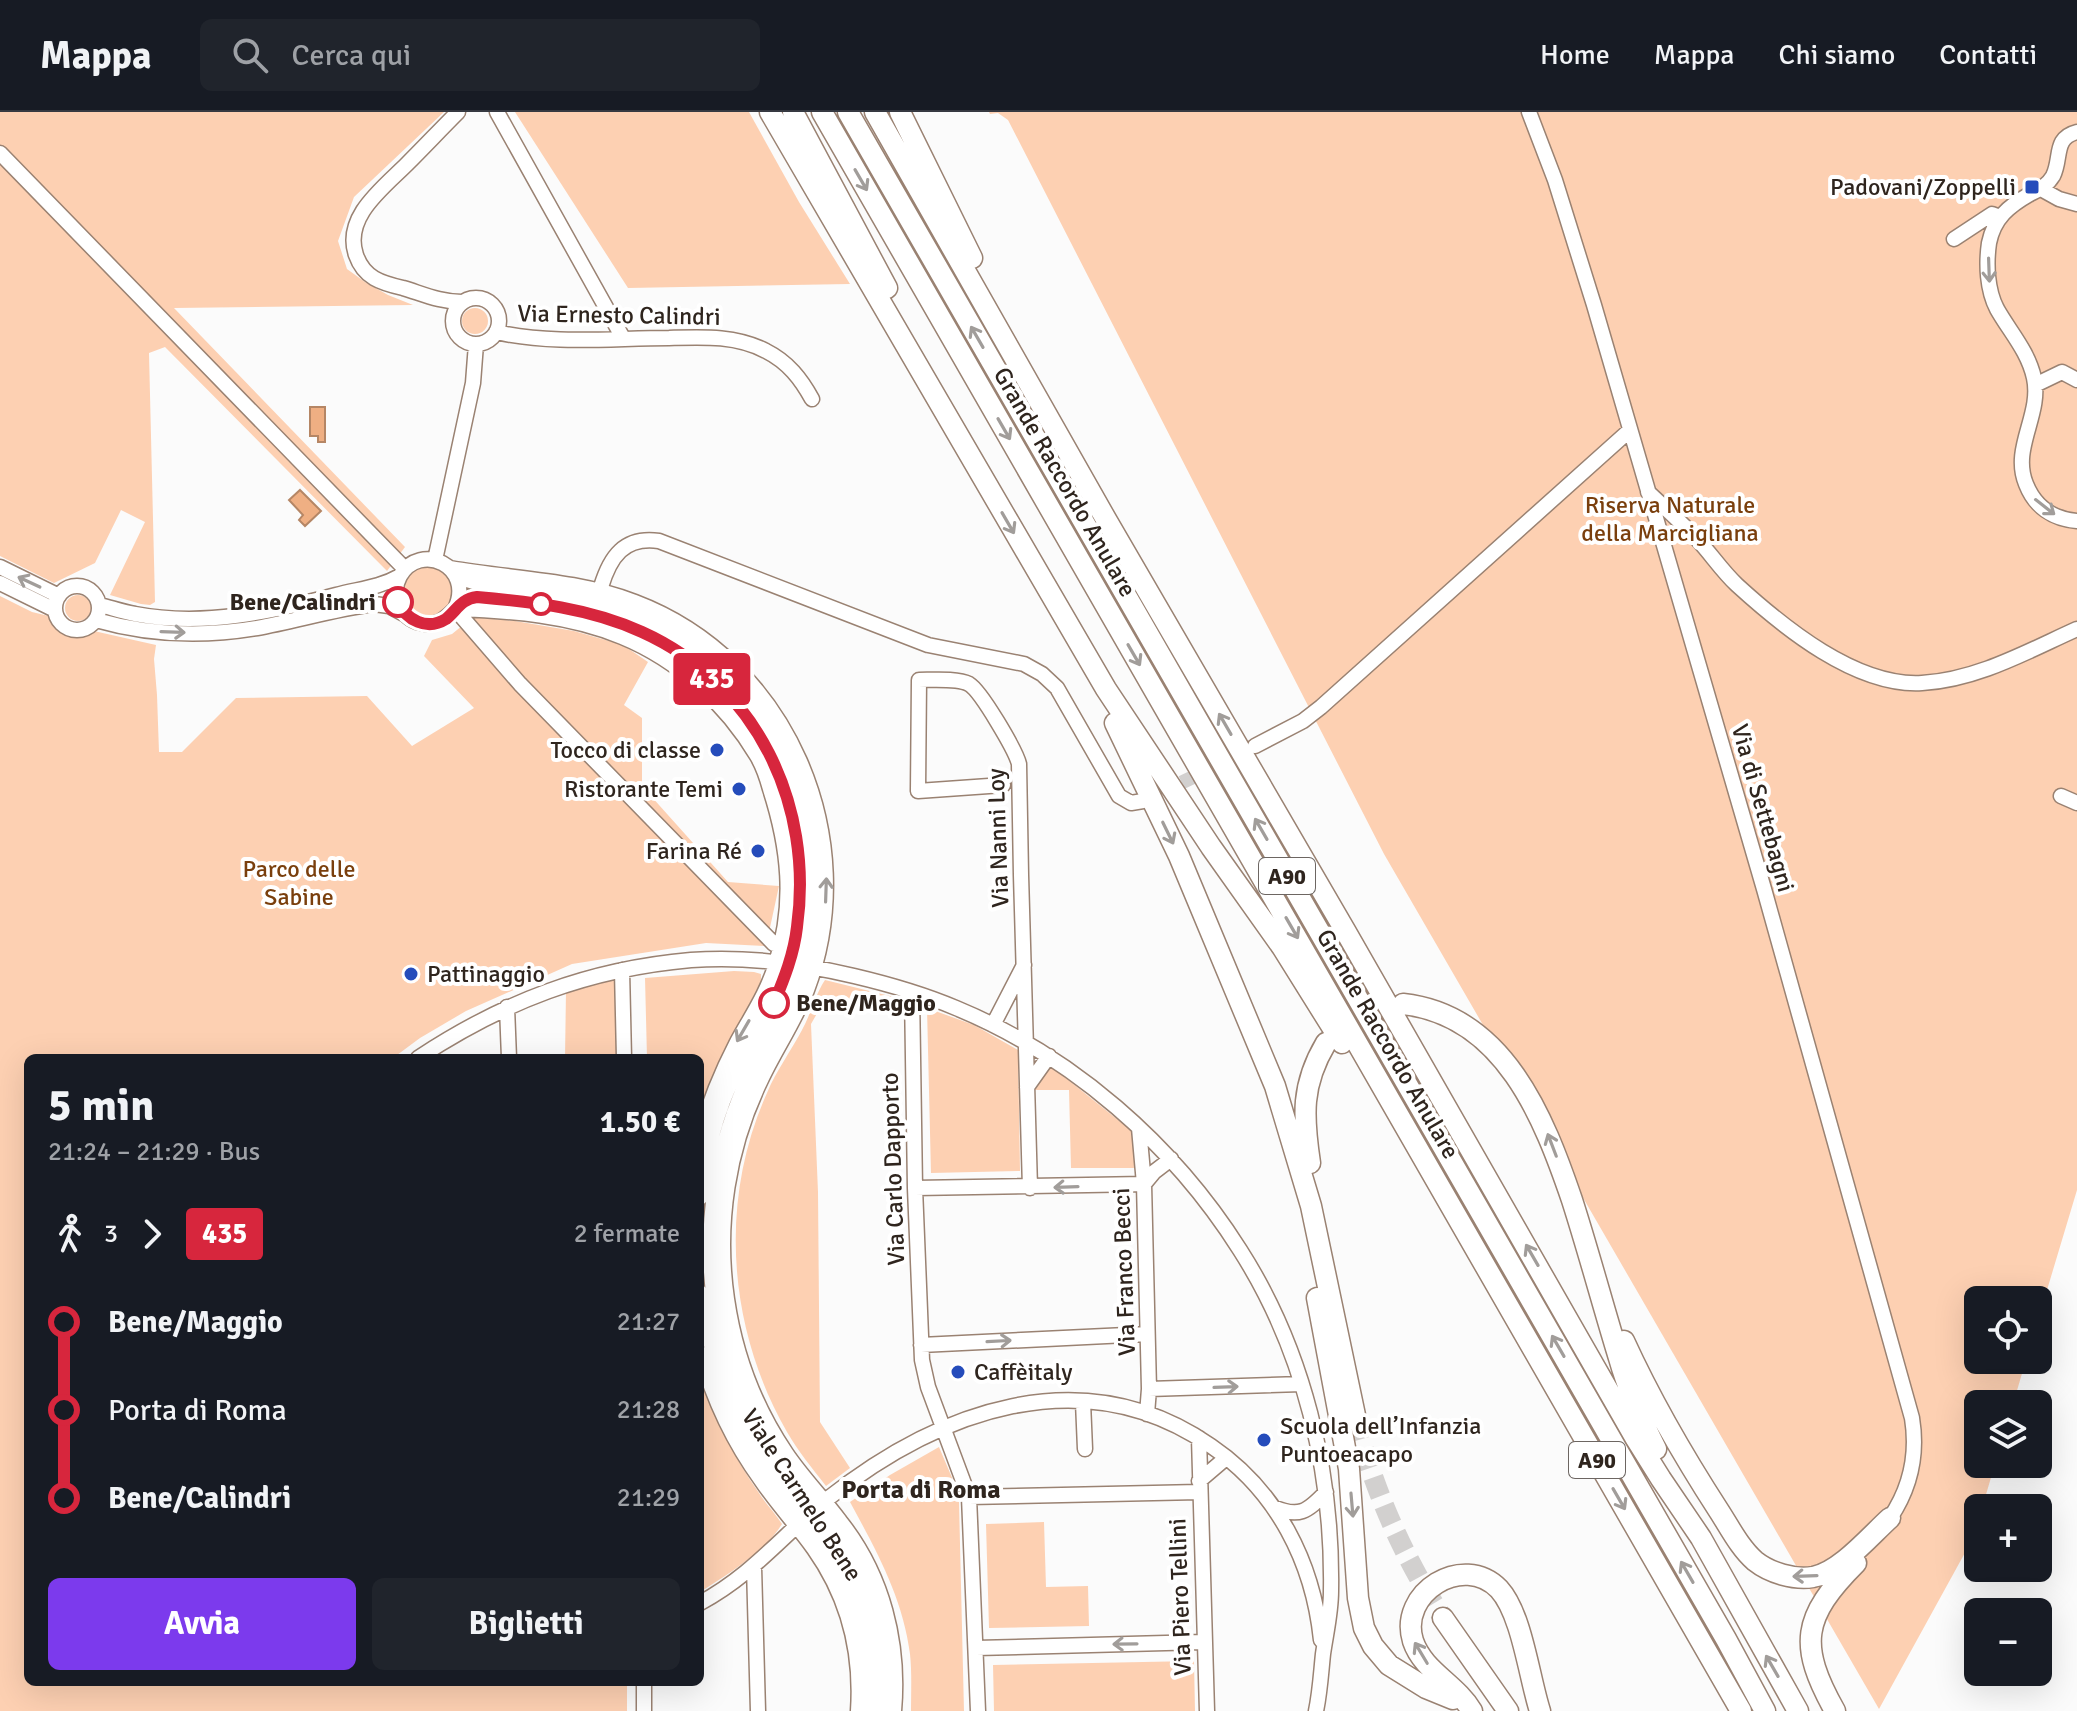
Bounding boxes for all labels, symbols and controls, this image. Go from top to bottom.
search box [200,19,760,91]
text: Mappa [40,32,152,79]
icon: search [228,33,272,77]
text: Cerca qui [292,37,411,74]
text: Home [1540,38,1610,72]
text: Mappa [1654,38,1735,72]
text: Chi siamo [1779,38,1895,72]
text: Contatti [1939,38,2037,72]
one-way arrow [854,167,869,191]
place label: Padovani/Zoppelli [1830,172,2016,202]
marker: Padovani/Zoppelli [2023,178,2041,196]
one-way arrow [1981,256,1996,282]
street label: Via Ernesto Calindri [517,298,721,332]
one-way arrow [969,326,985,349]
street label: Grande Raccordo Anulare [987,362,1143,602]
one-way arrow [996,417,1012,440]
park label: Riserva Naturale della Marcigliana [1581,490,1759,548]
one-way arrow [2034,499,2055,516]
one-way arrow [1001,510,1016,534]
one-way arrow [17,574,41,589]
place label: Bene/Calindri [230,587,376,617]
marker: Bene/Calindri [383,587,413,617]
unlabelled marker [530,593,552,615]
one-way arrow [159,624,186,640]
one-way arrow [1127,642,1142,666]
line badge: 435 [666,653,758,705]
text: 435 [689,662,735,696]
one-way arrow [1217,713,1233,736]
street label: Via di Settebagni [1725,721,1801,895]
place label: Tocco di classe [551,735,701,765]
marker: Tocco di classe [708,741,726,759]
street label: Via Nanni Loy [981,768,1015,908]
place label: Ristorante Temi [564,774,723,804]
marker: Ristorante Temi [730,780,748,798]
one-way arrow [1253,818,1268,842]
one-way arrow [1161,821,1176,845]
place label: Farina Ré [646,836,742,866]
marker: Farina Ré [749,842,767,860]
park label: Parco delle Sabine [243,854,355,912]
road number: A90 [1259,858,1315,894]
one-way arrow [819,877,834,904]
one-way arrow [1285,916,1300,940]
street label: Grande Raccordo Anulare [1310,924,1466,1164]
place label: Pattinaggio [427,959,545,989]
marker: Pattinaggio [402,965,420,983]
marker: Bene/Maggio [759,988,789,1018]
place label: Bene/Maggio [796,988,936,1018]
one-way arrow [735,1019,751,1042]
street label: Via Carlo Dapporto [875,1072,911,1266]
text: 5 min [48,1079,154,1133]
text: 1.50 € [600,1104,680,1141]
one-way arrow [1544,1133,1558,1158]
text: 21:24 – 21:29 · Bus [48,1136,260,1168]
one-way arrow [1053,1179,1080,1194]
street label: Via Franco Becci [1106,1187,1142,1357]
icon: walk [48,1212,92,1256]
icon: forward [130,1212,174,1256]
text: 435 [202,1217,247,1251]
text: 3 [104,1218,118,1250]
text: 2 fermate [574,1218,680,1250]
one-way arrow [1524,1244,1540,1267]
map controls [1964,1286,2052,1686]
button: locate [1964,1286,2052,1374]
text: Bene/Maggio [108,1304,283,1341]
text: 21:27 [617,1306,680,1338]
one-way arrow [985,1333,1012,1348]
one-way arrow [1550,1335,1566,1358]
place label: Caffèitaly [974,1357,1073,1387]
marker: Caffèitaly [949,1363,967,1381]
one-way arrow [1212,1379,1239,1394]
button: layers [1964,1390,2052,1478]
text: Porta di Roma [108,1392,287,1429]
text: 21:28 [617,1394,680,1426]
street label: Viale Carmelo Bene [735,1403,869,1587]
place label: Scuola dell’Infanzia Puntoeacapo [1280,1411,1481,1469]
marker: Scuola dell’Infanzia Puntoeacapo [1255,1431,1273,1449]
road number: A90 [1569,1442,1625,1478]
district label: Porta di Roma [841,1474,1001,1506]
text: Bene/Calindri [108,1480,291,1517]
text: 21:29 [617,1482,680,1514]
one-way arrow [1611,1487,1627,1510]
one-way arrow [1345,1491,1360,1518]
button: + [1964,1494,2052,1582]
street label: Via Piero Tellini [1162,1518,1198,1676]
one-way arrow [1679,1561,1695,1584]
one-way arrow [1792,1568,1818,1583]
button: Avvia [48,1578,356,1670]
button: Biglietti [372,1578,680,1670]
button: − [1964,1598,2052,1686]
one-way arrow [1112,1636,1139,1652]
one-way arrow [1413,1642,1429,1665]
one-way arrow [1764,1655,1780,1678]

